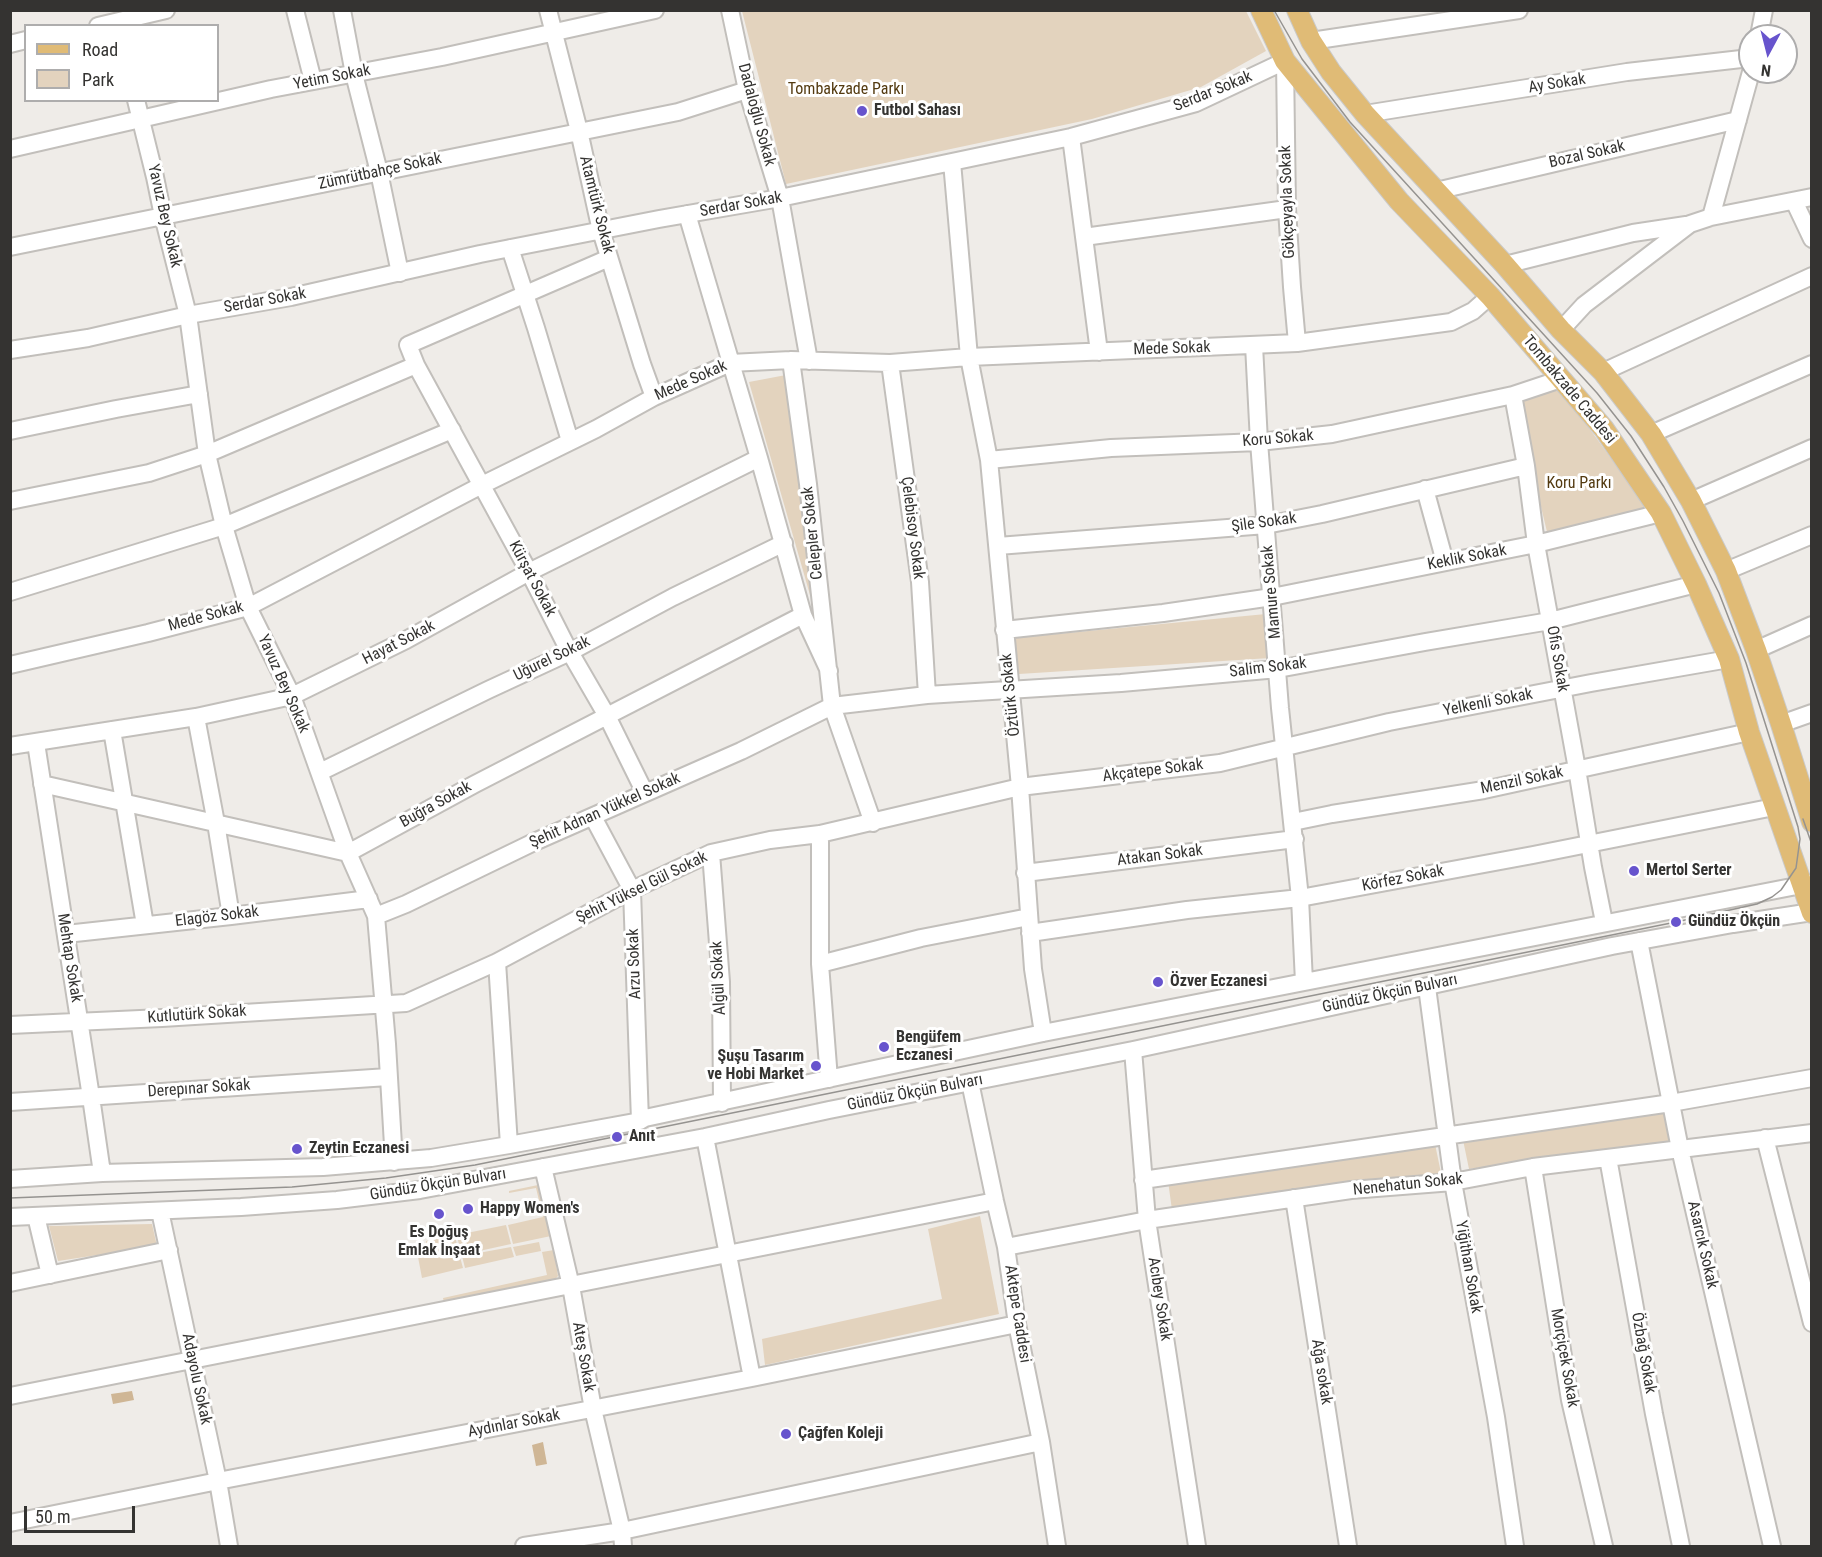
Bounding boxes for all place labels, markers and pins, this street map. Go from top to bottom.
place label: Futbol Sahası [874,101,961,121]
marker: Futbol Sahası [855,104,869,118]
place label: Mertol Serter [1646,861,1732,881]
marker: Mertol Serter [1627,864,1641,878]
place label: Gündüz Ökçün [1688,912,1780,932]
marker: Gündüz Ökçün [1669,915,1683,929]
place label: Özver Eczanesi [1170,972,1267,992]
marker: Özver Eczanesi [1151,975,1165,989]
place label: Bengüfem Eczanesi [896,1028,961,1066]
marker: Bengüfem Eczanesi [877,1040,891,1054]
place label: Şuşu Tasarım ve Hobi Market [707,1047,804,1085]
marker: Şuşu Tasarım ve Hobi Market [809,1059,823,1073]
place label: Anıt [629,1127,655,1147]
marker: Anıt [610,1130,624,1144]
place label: Zeytin Eczanesi [309,1139,409,1159]
marker: Zeytin Eczanesi [290,1142,304,1156]
place label: Happy Women's [480,1199,580,1219]
marker: Happy Women's [461,1202,475,1216]
marker: Es Doğuş Emlak İnşaat [432,1207,446,1221]
place label: Es Doğuş Emlak İnşaat [398,1223,480,1261]
place label: Çağfen Koleji [798,1424,883,1444]
marker: Çağfen Koleji [779,1427,793,1441]

